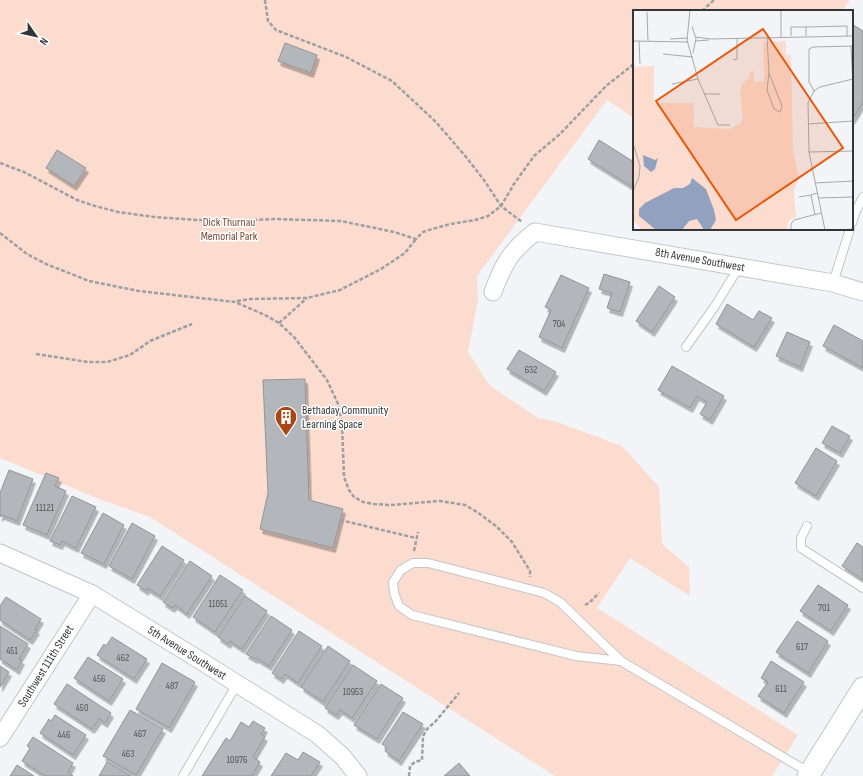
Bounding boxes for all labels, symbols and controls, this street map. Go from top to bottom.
inset map [633,10,853,230]
north arrow [16,16,56,56]
text: N [37,35,51,47]
park label: Dick Thurnau Memorial Park [201,215,258,244]
street label: 8th Avenue Southwest [654,245,746,275]
house number: 704 [553,318,565,330]
house number: 632 [525,364,537,376]
place label: Bethaday Community Learning Space [302,403,389,432]
building icon: Bethaday Community Learning Space [273,404,299,437]
house number: 11121 [36,502,55,514]
house number: 11051 [209,598,228,610]
house number: 701 [818,602,830,614]
street label: Southwest 111th Street [15,622,77,710]
street label: 5th Avenue Southwest [145,623,229,683]
house number: 617 [796,641,808,653]
house number: 451 [6,645,18,657]
house number: 462 [117,652,129,664]
house number: 456 [93,673,105,685]
house number: 487 [166,680,178,692]
house number: 611 [775,683,787,695]
house number: 10953 [343,686,363,698]
house number: 450 [76,702,88,714]
house number: 467 [134,728,146,740]
house number: 446 [58,729,70,741]
house number: 463 [122,748,134,760]
house number: 10976 [227,754,247,766]

